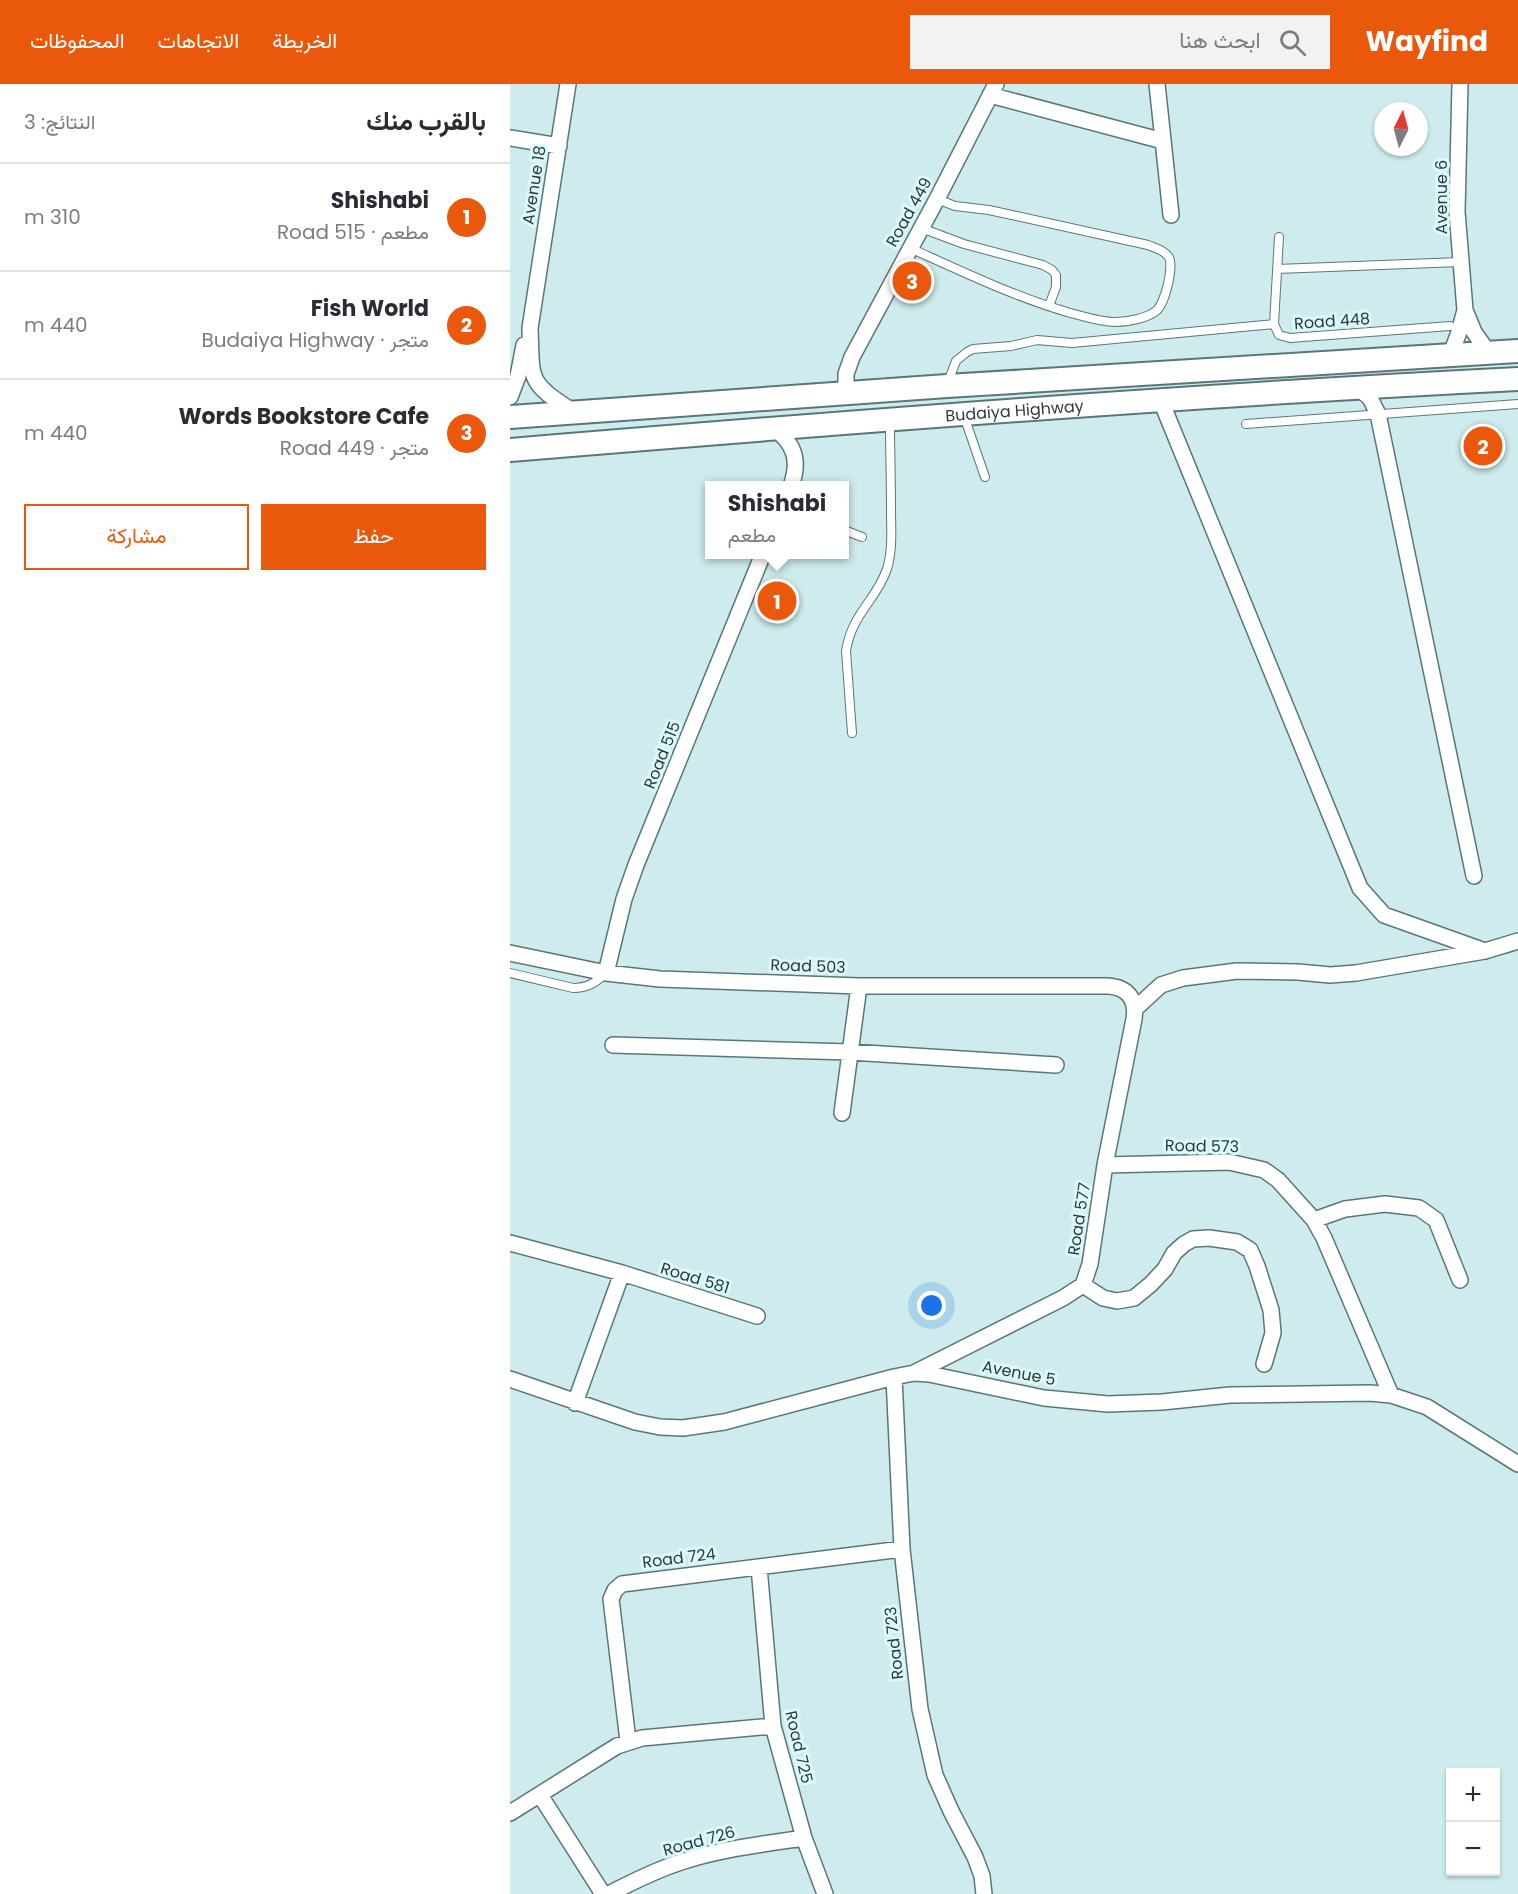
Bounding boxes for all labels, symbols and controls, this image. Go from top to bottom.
search box [910,15,1330,69]
text: Wayfind [1366,22,1488,61]
text: ابحث هنا [1179,25,1261,56]
text: المحفوظات [30,26,125,55]
text: الاتجاهات [158,26,239,55]
text: الخريطة [272,26,337,55]
icon: search [1276,26,1309,59]
north arrow [1374,102,1428,156]
text: بالقرب منك [366,103,486,139]
text: النتائج: 3 [24,108,95,136]
street label: Avenue 18 [516,144,552,226]
street label: Avenue 6 [1430,160,1453,234]
street label: Road 449 [880,173,938,251]
text: Shishabi [331,185,429,216]
text: 310 m [24,203,81,231]
text: 1 [463,203,470,231]
text: مطعم · Road 515 [277,218,429,246]
pin: 3 [892,258,932,304]
text: Fish World [311,293,429,324]
street label: Road 448 [1293,307,1371,335]
text: 440 m [24,311,88,339]
text: 2 [461,311,472,339]
text: متجر · Budaiya Highway [201,326,429,354]
street label: Budaiya Highway [944,394,1085,427]
text: Words Bookstore Cafe [178,401,429,432]
text: 440 m [24,419,88,447]
text: 3 [460,419,473,447]
pin: 2 [1464,424,1502,469]
text: متجر · Road 449 [280,434,429,462]
popup [705,481,849,559]
text: Shishabi [728,488,826,519]
button: مشاركة [24,504,249,570]
button: حفظ [261,504,486,570]
text: مطعم [728,521,776,549]
pin: 1 [758,578,796,624]
street label: Road 515 [638,718,686,792]
street label: Road 503 [770,953,846,979]
street label: Road 573 [1165,1134,1239,1158]
street label: Road 577 [1062,1181,1096,1257]
street label: Road 581 [658,1257,732,1299]
your location [917,1291,946,1320]
street label: Avenue 5 [980,1355,1058,1391]
street label: Road 724 [641,1542,717,1574]
street label: Road 723 [879,1605,909,1681]
street label: Road 725 [779,1708,819,1786]
map controls [1446,1768,1500,1876]
button: + [1446,1768,1500,1822]
street label: Road 726 [660,1820,738,1862]
button: − [1446,1822,1500,1876]

